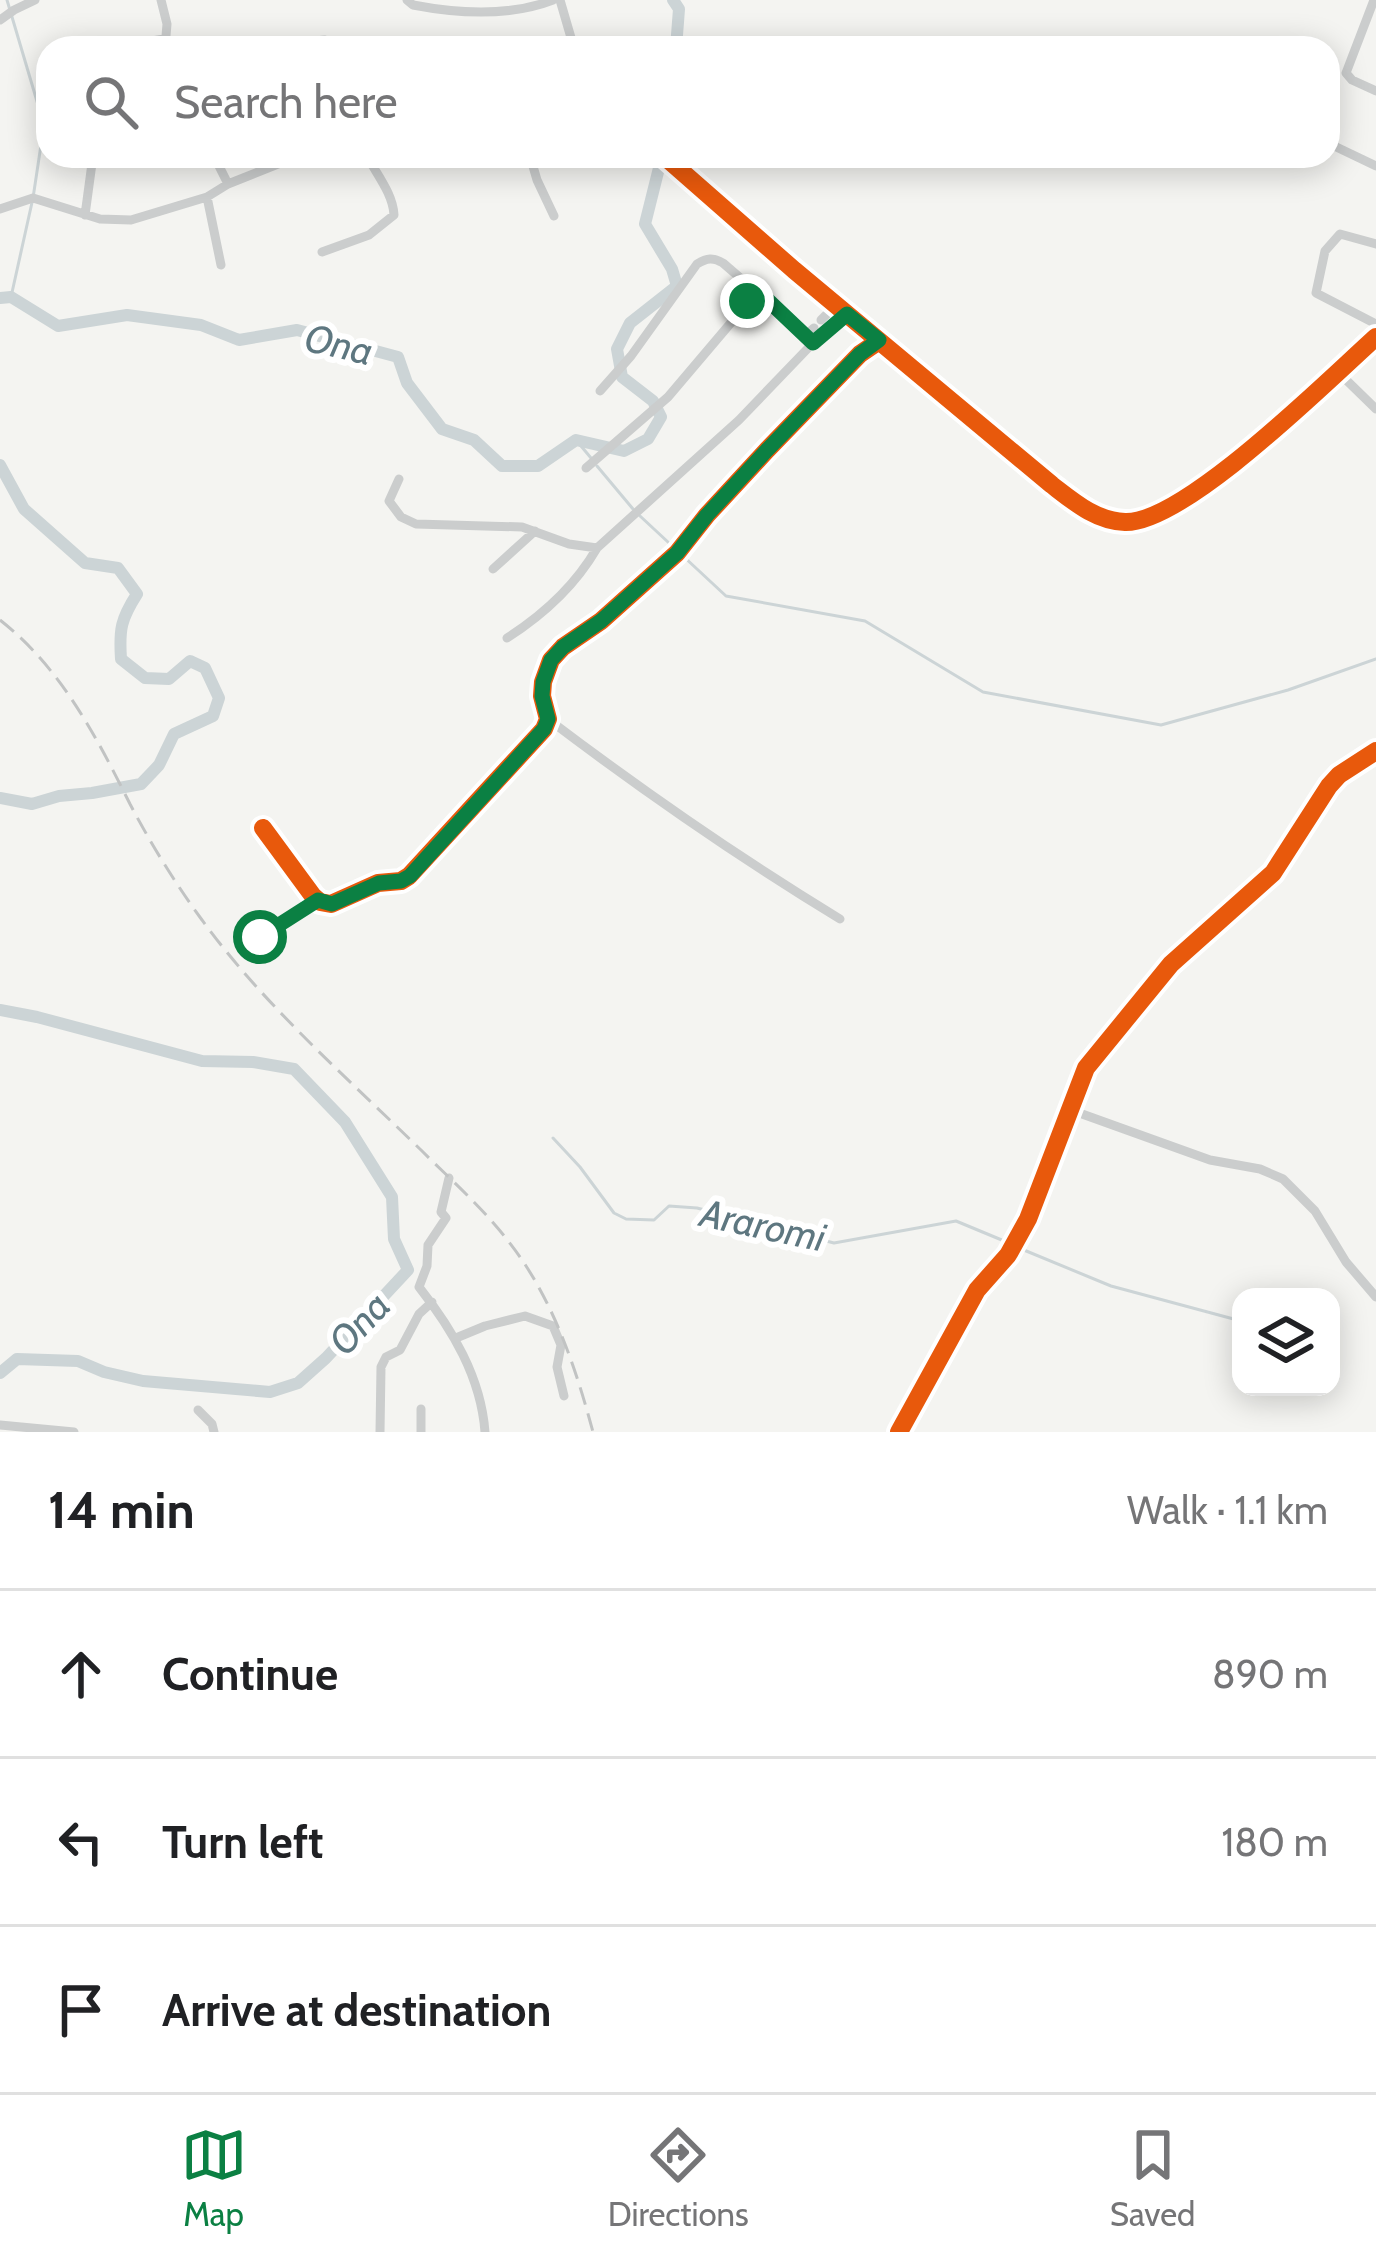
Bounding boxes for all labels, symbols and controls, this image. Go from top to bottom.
search box [36,36,1340,168]
icon: search [78,69,144,135]
text: Search here [174,75,398,129]
route end [720,274,774,328]
water label: Ona [300,313,378,375]
route start [233,910,287,964]
water label: Araromi [694,1188,830,1262]
water label: Ona [318,1282,400,1364]
map controls [1232,1288,1340,1396]
button: layers [1232,1288,1340,1396]
text: 14 min [48,1479,195,1541]
text: Walk · 1.1 km [1127,1486,1328,1534]
icon: ahead [48,1641,114,1707]
text: Continue [162,1647,338,1701]
text: 890 m [1212,1650,1328,1698]
icon: left [48,1809,114,1875]
text: Turn left [162,1815,324,1869]
text: 180 m [1221,1818,1328,1866]
icon: arrive [48,1977,114,2043]
text: Arrive at destination [162,1983,551,2037]
tab: Map [181,2122,247,2234]
tab: Directions [608,2122,749,2234]
tab: Saved [1110,2122,1195,2234]

